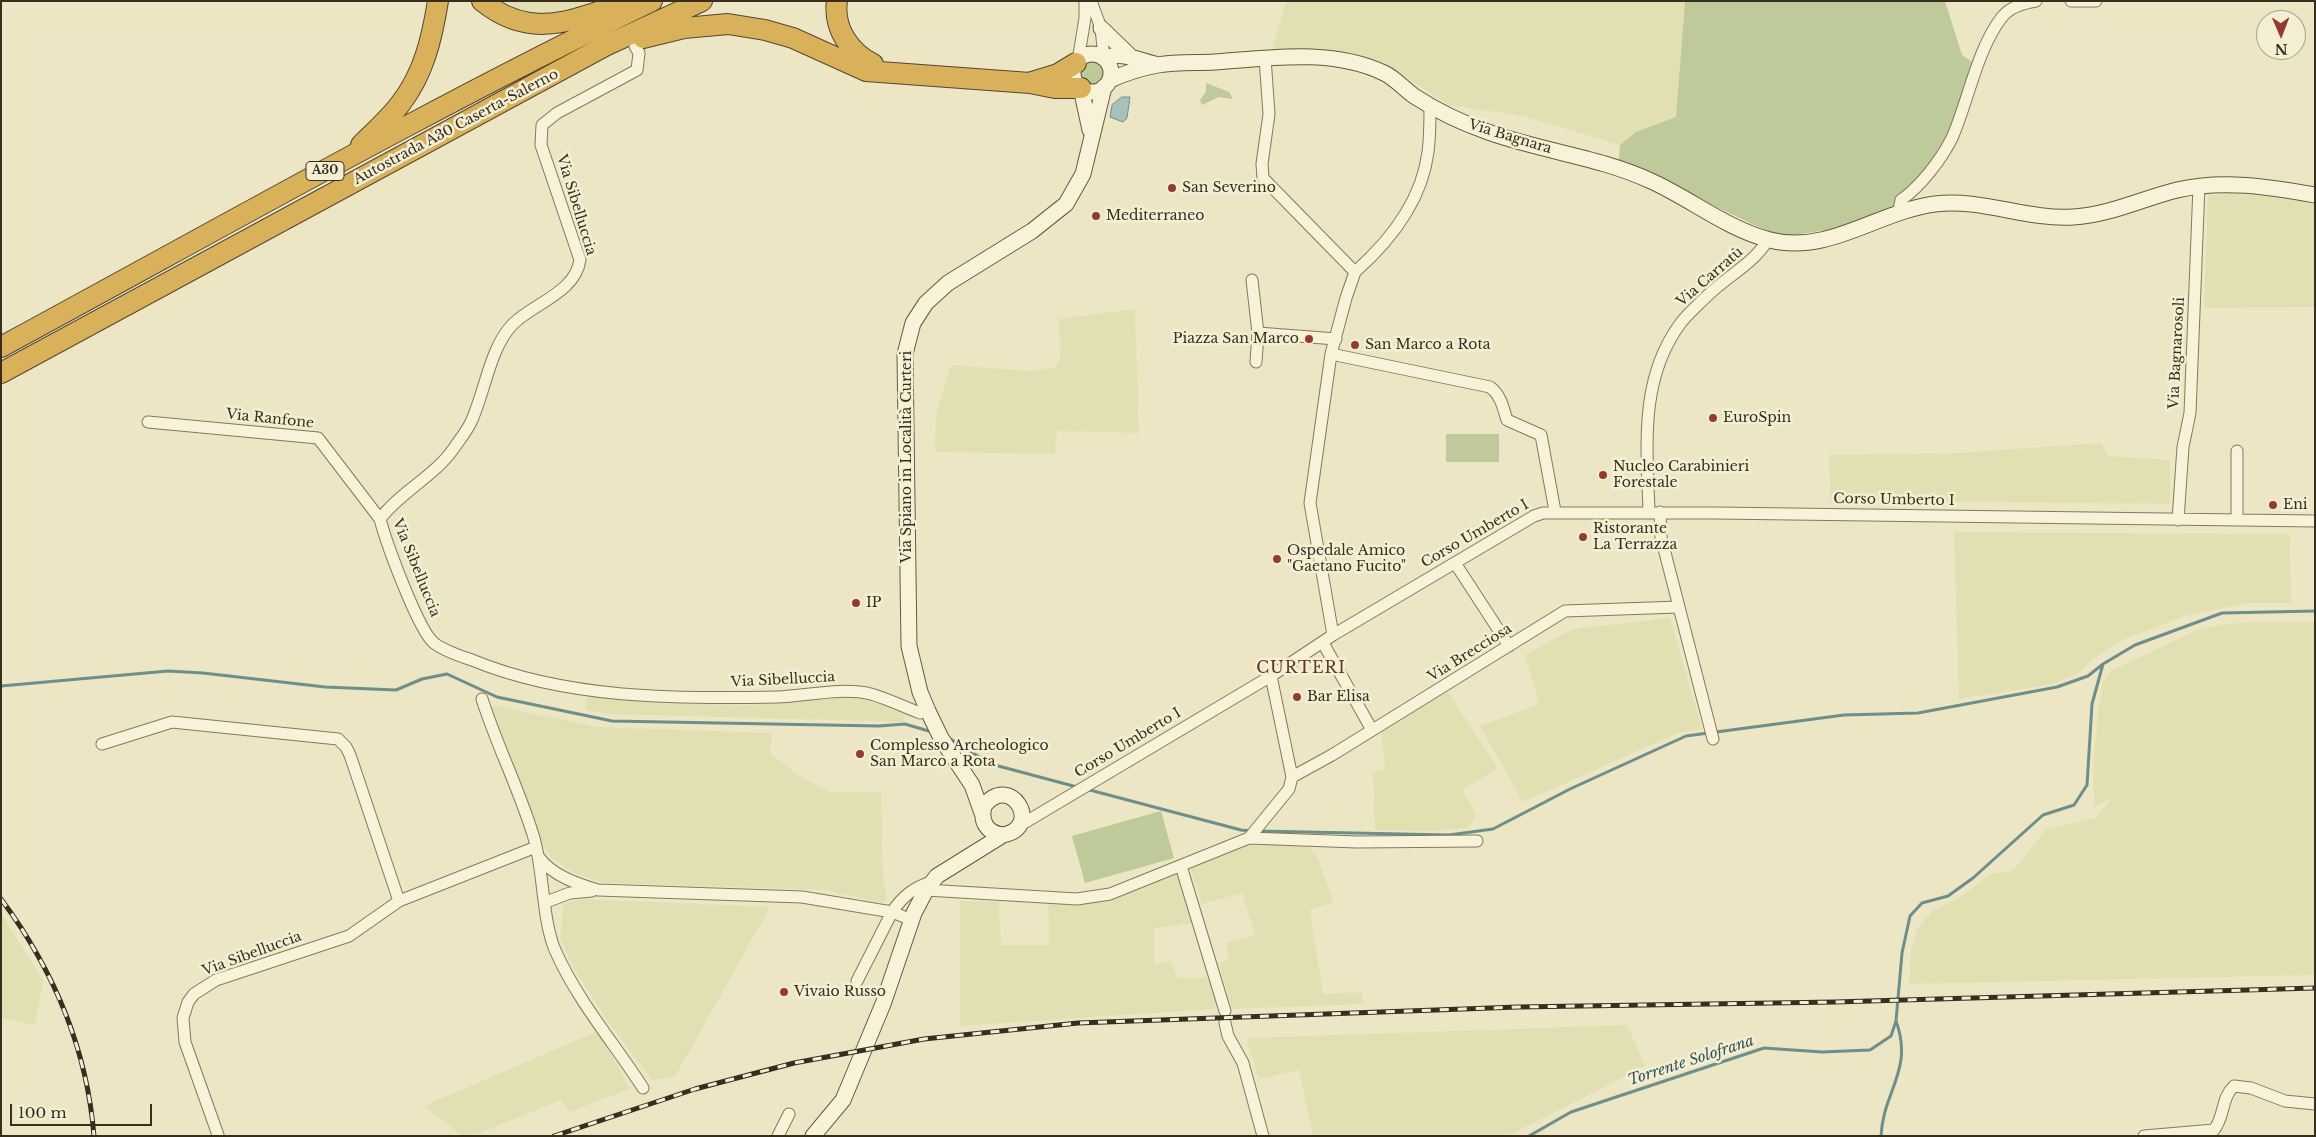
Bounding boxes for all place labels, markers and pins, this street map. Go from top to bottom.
place label: San Severino [1182,180,1276,196]
marker: San Severino [1166,182,1178,194]
place label: Mediterraneo [1106,208,1204,224]
marker: Mediterraneo [1090,210,1102,222]
place label: Piazza San Marco [1173,331,1299,347]
marker: Piazza San Marco [1303,333,1315,345]
place label: San Marco a Rota [1365,337,1491,353]
marker: San Marco a Rota [1349,339,1361,351]
place label: EuroSpin [1723,410,1791,426]
marker: EuroSpin [1707,412,1719,424]
place label: Nucleo Carabinieri Forestale [1613,459,1749,492]
marker: Nucleo Carabinieri Forestale [1597,469,1609,481]
place label: Eni [2283,497,2308,513]
marker: Eni [2267,499,2279,511]
place label: Ristorante La Terrazza [1593,521,1677,554]
marker: Ristorante La Terrazza [1577,531,1589,543]
place label: Ospedale Amico "Gaetano Fucito" [1287,543,1406,576]
marker: Ospedale Amico "Gaetano Fucito" [1271,553,1283,565]
place label: IP [866,595,881,611]
marker: IP [850,597,862,609]
place label: Bar Elisa [1307,689,1370,705]
marker: Bar Elisa [1291,691,1303,703]
place label: Complesso Archeologico San Marco a Rota [870,738,1049,770]
marker: Complesso Archeologico San Marco a Rota [854,748,866,760]
place label: Vivaio Russo [794,984,886,1000]
marker: Vivaio Russo [778,986,790,998]

